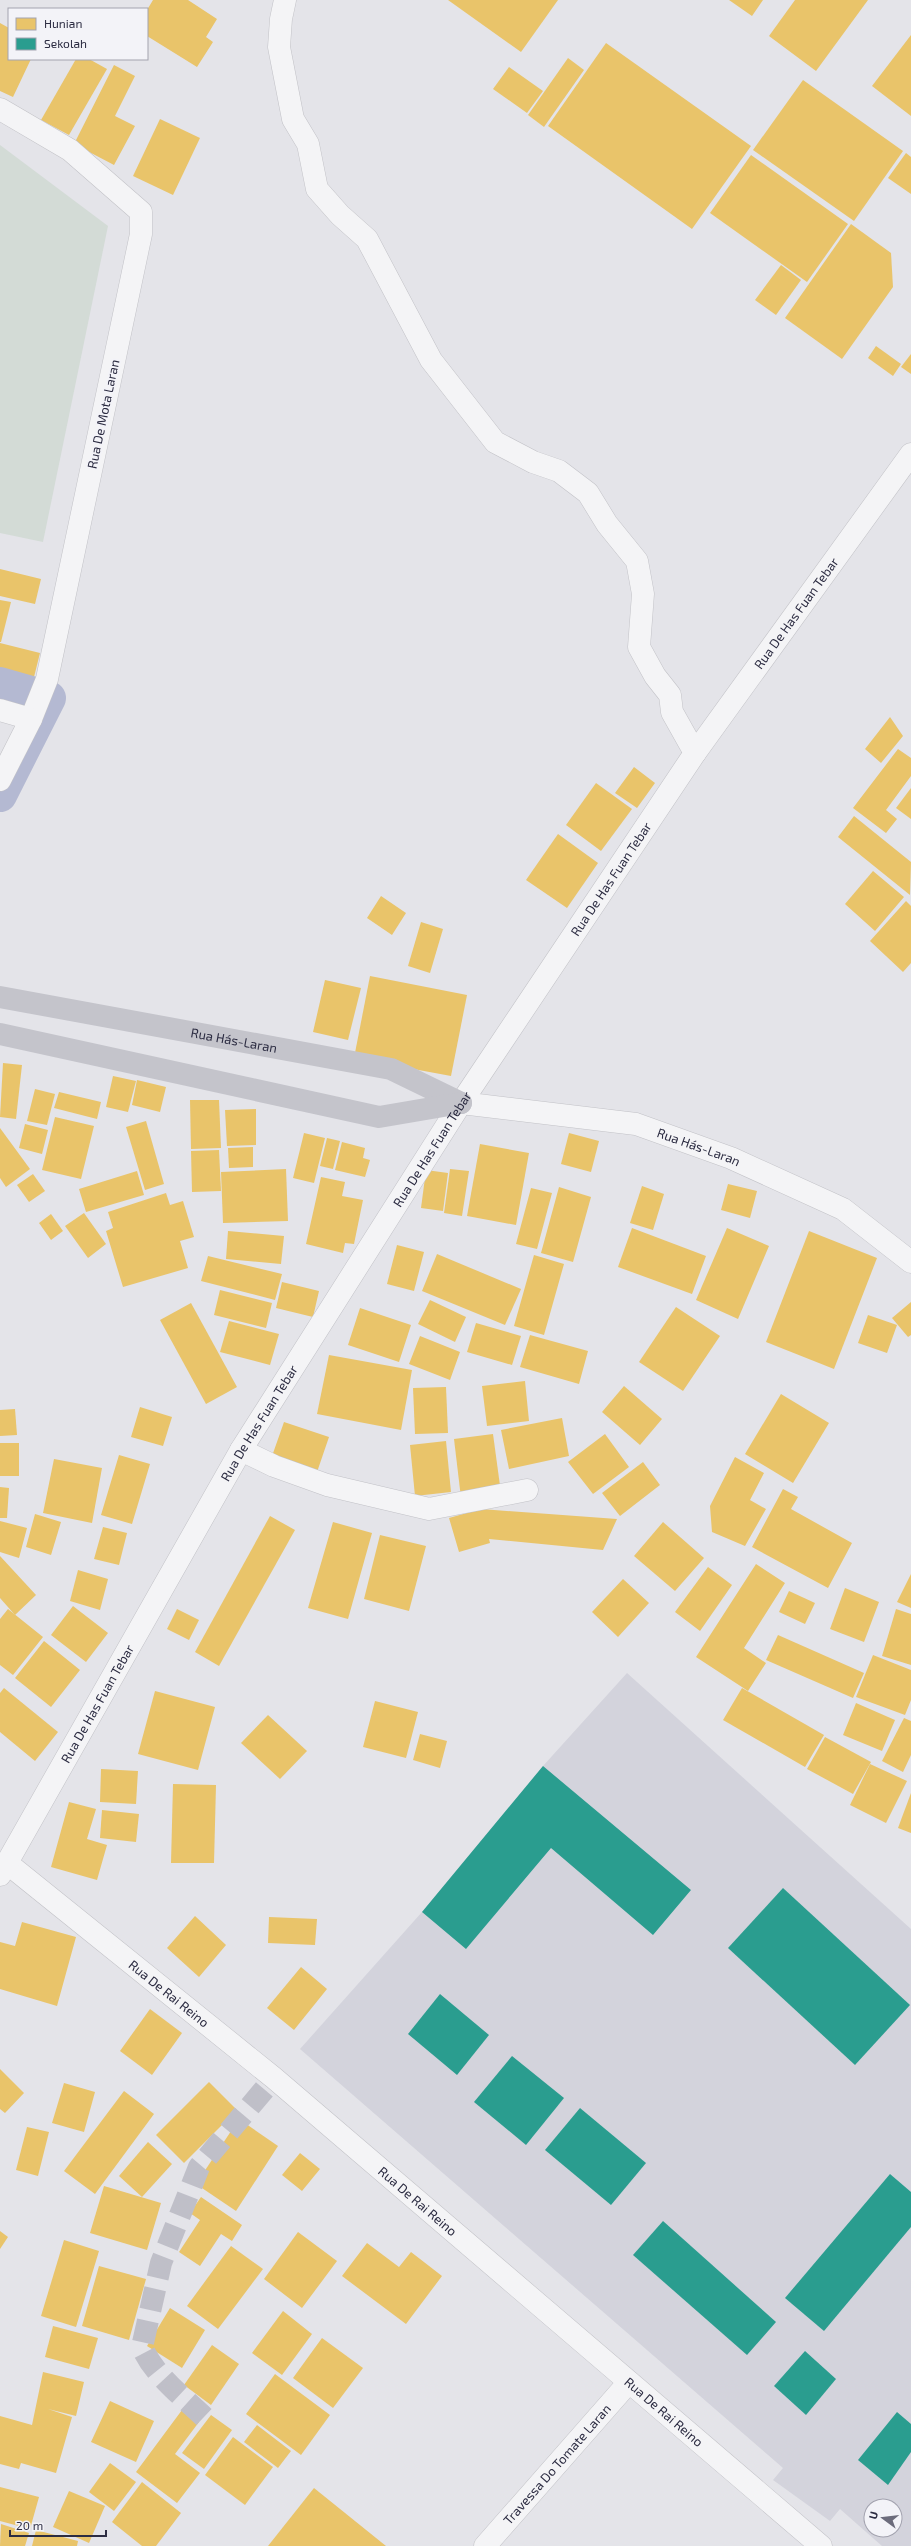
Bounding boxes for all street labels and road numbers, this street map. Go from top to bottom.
street label: Rua De Mota Laran [84,358,122,470]
street label: Rua De Has Fuan Tebar [750,554,842,672]
street label: Rua De Has Fuan Tebar [567,819,655,939]
street label: Rua Hás-Laran [190,1024,279,1056]
street label: Rua De Has Fuan Tebar [389,1088,475,1210]
street label: Rua Hás-Laran [655,1124,743,1169]
street label: Rua De Has Fuan Tebar [217,1362,301,1484]
street label: Rua De Has Fuan Tebar [57,1641,137,1766]
street label: Rua De Rai Reino [126,1956,212,2031]
street label: Rua De Rai Reino [375,2163,460,2239]
street label: Rua De Rai Reino [621,2374,707,2450]
street label: Travessa Do Tomate Laran [500,2401,614,2528]

